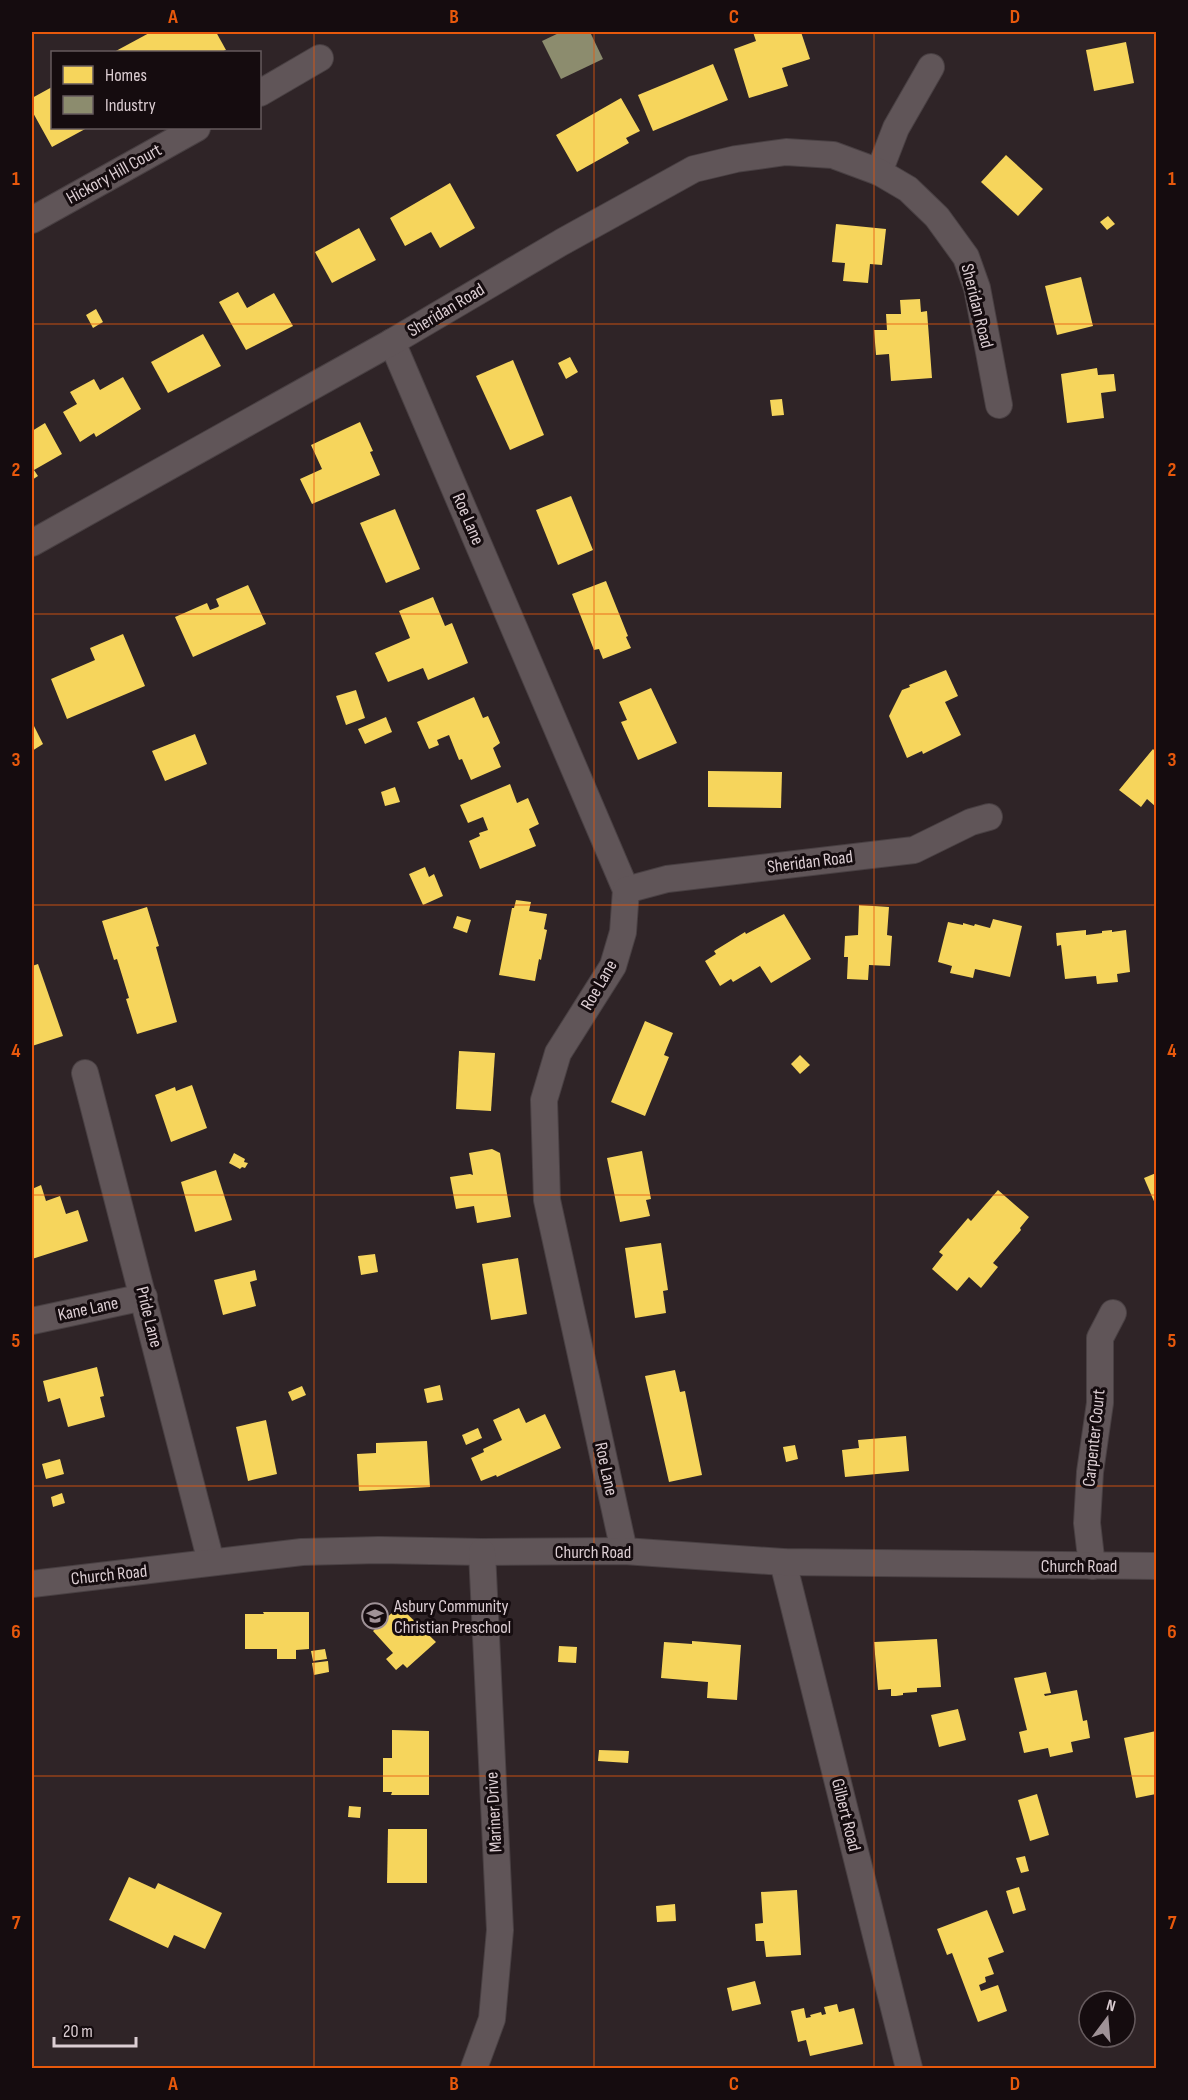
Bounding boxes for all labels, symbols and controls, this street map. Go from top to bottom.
text: A [167,5,178,29]
text: B [449,5,459,29]
text: C [729,5,739,29]
text: D [1010,5,1020,29]
legend [51,51,261,129]
text: Homes [105,65,147,86]
text: Industry [105,95,156,116]
street label: Hickory Hill Court [63,139,166,209]
text: 1 [12,167,20,191]
text: 1 [1168,167,1176,191]
street label: Sheridan Road [956,262,998,350]
street label: Sheridan Road [404,279,488,341]
text: 2 [12,458,20,482]
text: 2 [1168,458,1176,482]
street label: Roe Lane [448,490,488,548]
text: 3 [12,748,21,772]
text: 3 [1168,748,1177,772]
street label: Sheridan Road [766,846,854,878]
street label: Roe Lane [576,956,622,1014]
text: 4 [11,1039,21,1063]
text: 4 [1167,1039,1177,1063]
street label: Pride Lane [131,1284,167,1350]
street label: Kane Lane [56,1292,120,1326]
text: 5 [12,1329,21,1353]
text: 5 [1168,1329,1177,1353]
street label: Carpenter Court [1078,1388,1110,1488]
street label: Roe Lane [590,1440,622,1498]
street label: Church Road [555,1542,631,1563]
street label: Church Road [1041,1556,1117,1577]
street label: Church Road [70,1561,148,1589]
place label: Asbury Community Christian Preschool [393,1596,511,1638]
school or university icon: Asbury Community Christian Preschool [360,1601,390,1631]
text: 6 [11,1620,21,1644]
text: 6 [1167,1620,1177,1644]
street label: Mariner Drive [481,1771,507,1853]
street label: Gilbert Road [827,1776,865,1854]
text: 7 [12,1911,21,1935]
text: 7 [1168,1911,1177,1935]
north arrow [1077,1989,1137,2049]
text: N [1104,1996,1117,2016]
scale bar [54,2010,136,2048]
text: 20 m [63,2021,93,2042]
text: A [167,2072,178,2096]
text: B [449,2072,459,2096]
text: C [729,2072,739,2096]
text: D [1010,2072,1020,2096]

